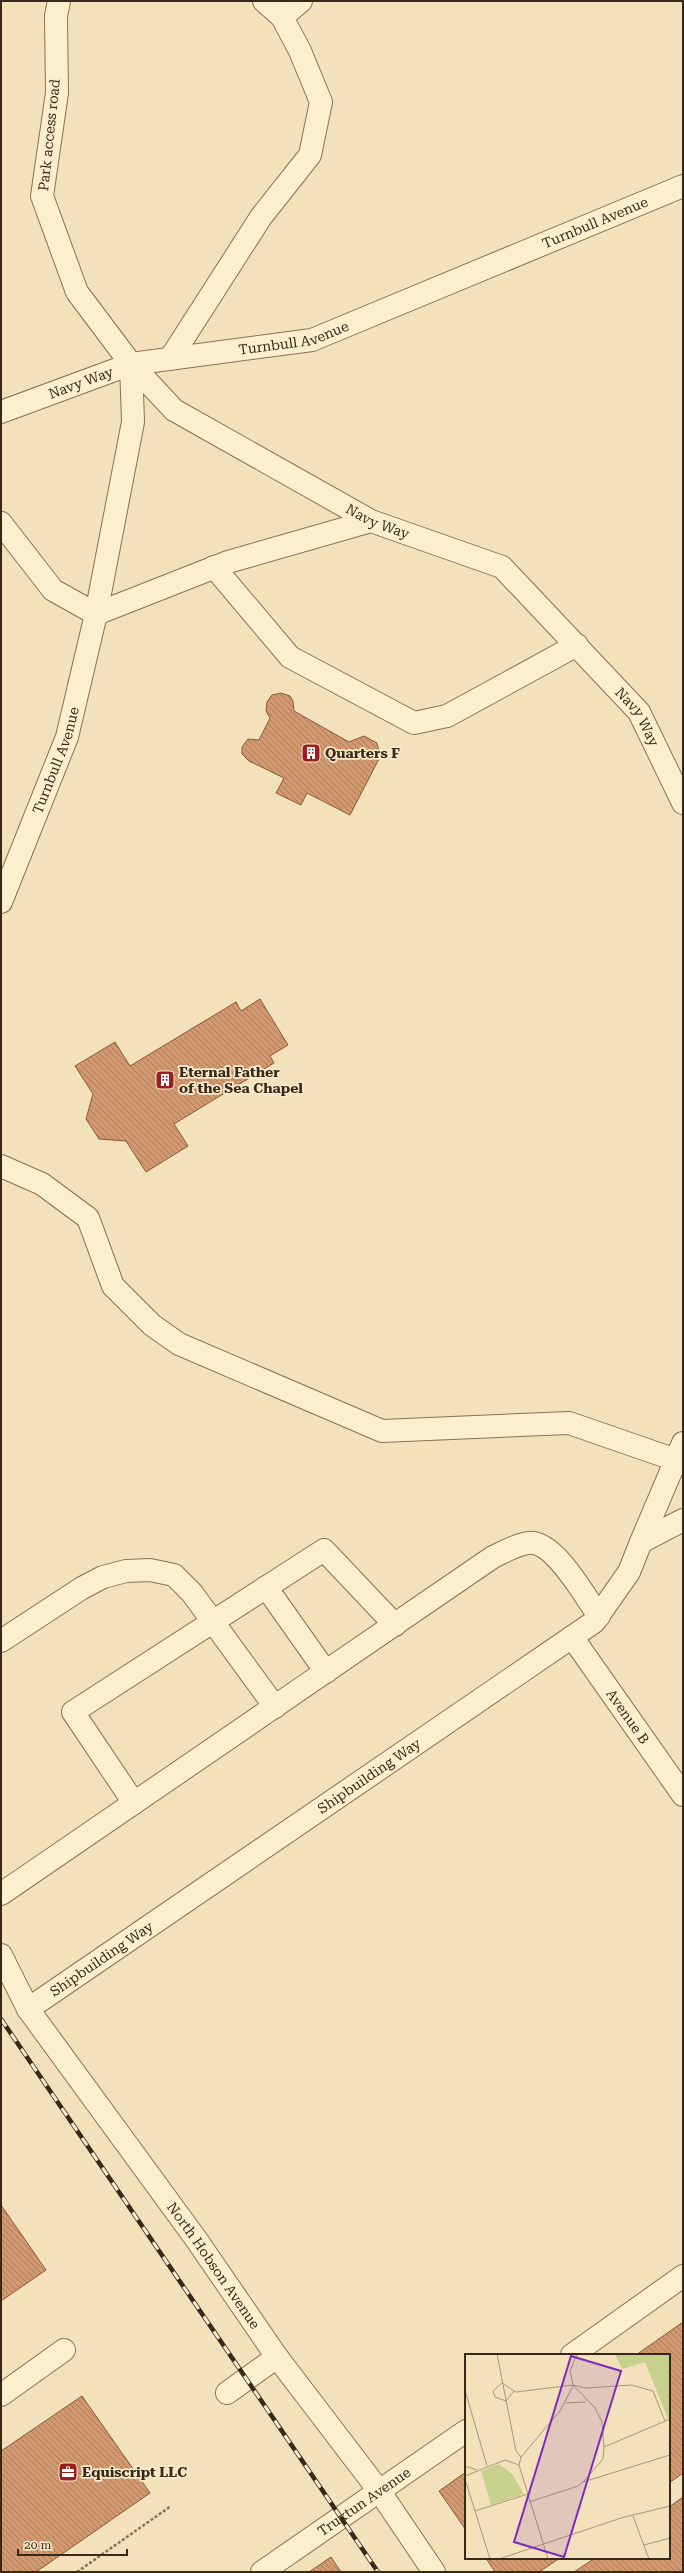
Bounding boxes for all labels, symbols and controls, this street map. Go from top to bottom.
street label: Park access road [35,78,63,192]
street label: Turnbull Avenue [540,193,650,252]
street label: Turnbull Avenue [238,318,351,358]
street label: Navy Way [46,363,116,402]
street label: Navy Way [343,501,412,542]
street label: Navy Way [612,684,663,749]
street label: Turnbull Avenue [29,705,82,816]
building icon: Quarters F [300,742,322,764]
place label: Quarters F [325,745,400,761]
place label: Eternal Father of the Sea Chapel [179,1064,303,1096]
building icon: Eternal Father of the Sea Chapel [154,1069,176,1091]
street label: Avenue B [603,1686,652,1747]
street label: Shipbuilding Way [314,1735,424,1817]
street label: Shipbuilding Way [47,1918,157,2000]
street label: North Hobson Avenue [164,2199,263,2332]
inset map [465,2354,670,2559]
office icon: Equiscript LLC [57,2461,79,2483]
place label: Equiscript LLC [82,2464,187,2480]
street label: Truxtun Avenue [315,2464,414,2539]
scale bar [18,2531,127,2557]
text: 20 m [24,2538,51,2552]

